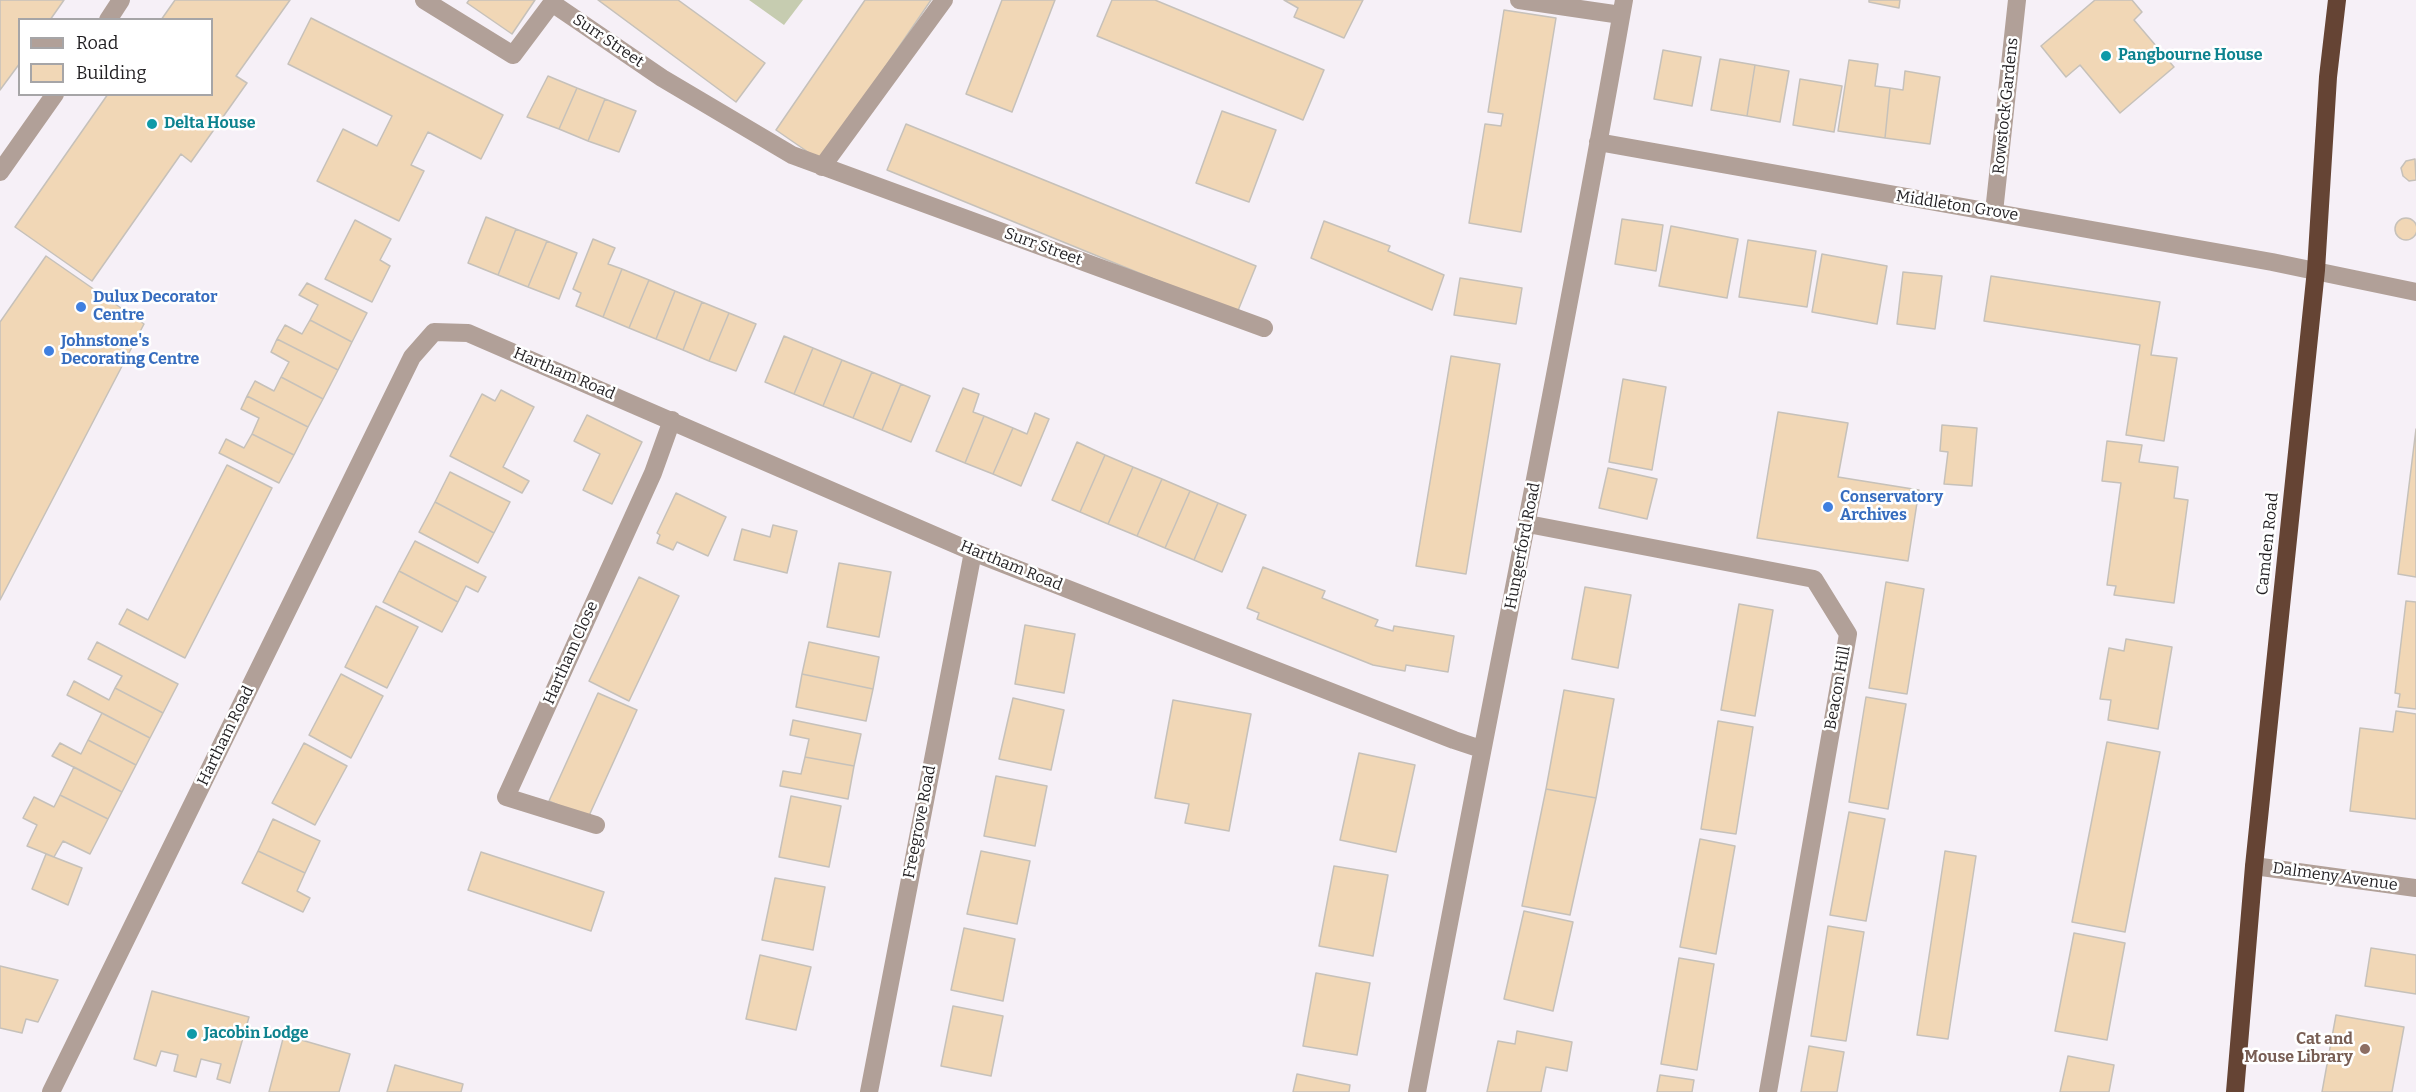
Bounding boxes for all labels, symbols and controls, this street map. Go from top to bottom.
street label: Surr Street [569,10,647,72]
legend [18,18,213,96]
text: Road [76,32,118,54]
street label: Rowstock Gardens [1989,37,2023,175]
place label: Pangbourne House [2118,46,2262,66]
marker: Pangbourne House [2099,49,2113,63]
text: Building [76,62,147,84]
place label: Delta House [164,114,256,134]
marker: Delta House [145,117,159,131]
street label: Middleton Grove [1894,187,2020,225]
street label: Surr Street [1001,224,1085,270]
place label: Dulux Decorator Centre [93,288,218,326]
marker: Dulux Decorator Centre [74,300,88,314]
place label: Johnstone's Decorating Centre [61,332,199,370]
marker: Johnstone's Decorating Centre [42,344,56,358]
street label: Hartham Road [510,344,618,404]
street label: Hungerford Road [1501,481,1545,611]
place label: Conservatory Archives [1840,488,1943,526]
street label: Camden Road [2253,492,2283,596]
marker: Conservatory Archives [1821,500,1835,514]
street label: Hartham Road [957,537,1065,595]
street label: Hartham Close [540,598,602,708]
street label: Beacon Hill [1821,645,1855,731]
street label: Hartham Road [194,683,258,789]
street label: Freegrove Road [900,764,940,880]
street label: Dalmeny Avenue [2271,859,2399,895]
place label: Jacobin Lodge [204,1024,308,1044]
marker: Jacobin Lodge [185,1027,199,1041]
place label: Cat and Mouse Library [2244,1030,2353,1068]
marker: Cat and Mouse Library [2358,1042,2372,1056]

